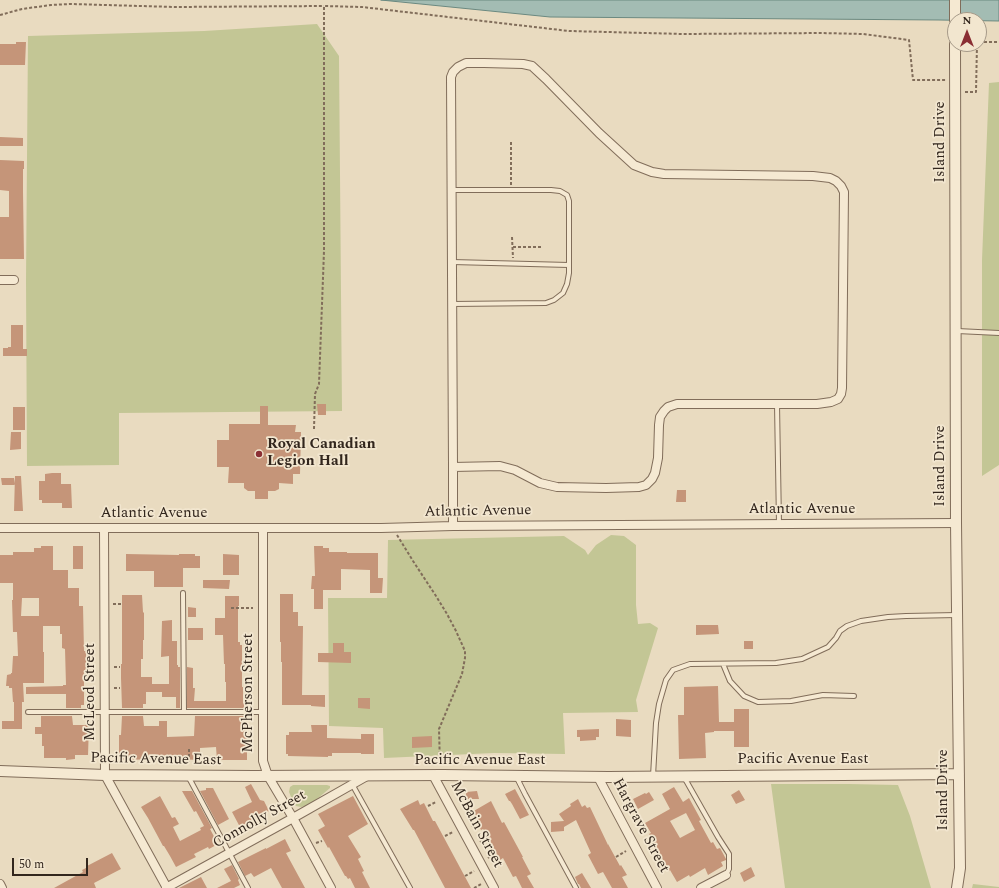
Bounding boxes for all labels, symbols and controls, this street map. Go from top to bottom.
north arrow [947,12,987,52]
text: N [963,12,971,29]
street label: Island Drive [932,101,950,183]
street label: Island Drive [932,425,950,507]
place label: Royal Canadian Legion Hall [267,436,376,471]
marker: Royal Canadian Legion Hall [254,449,264,459]
street label: Atlantic Avenue [748,501,856,519]
street label: Atlantic Avenue [424,502,532,522]
street label: Atlantic Avenue [100,505,208,523]
street label: McPherson Street [240,633,258,753]
street label: McLeod Street [82,643,100,741]
street label: Island Drive [935,749,953,831]
street label: Pacific Avenue East [90,750,222,770]
street label: Pacific Avenue East [737,751,869,769]
street label: Pacific Avenue East [414,752,546,770]
street label: Hargrave Street [608,776,672,876]
street label: McBain Street [446,779,506,871]
street label: Connolly Street [210,787,310,853]
scale bar [14,850,90,876]
text: 50 m [19,855,44,874]

